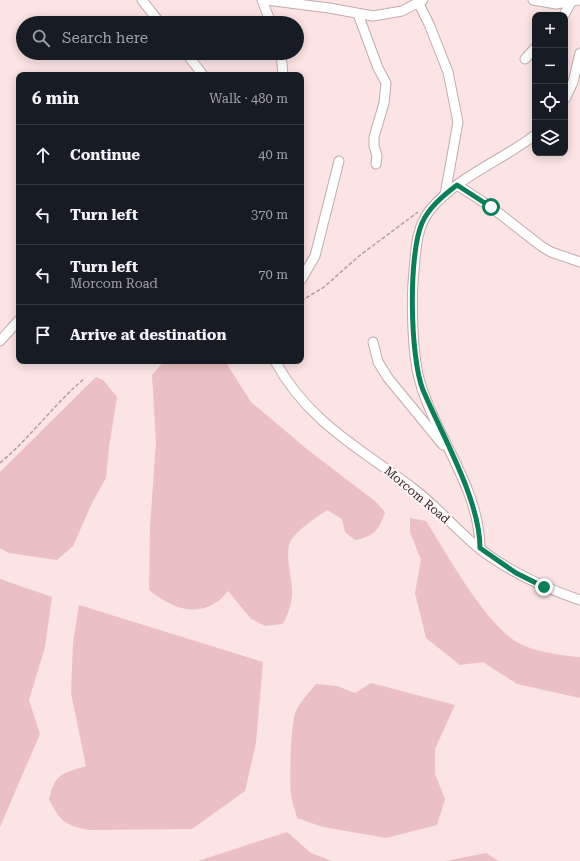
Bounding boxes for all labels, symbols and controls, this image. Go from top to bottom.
map controls [532,12,568,156]
button: + [532,12,568,48]
search box [16,16,304,60]
icon: search [30,27,52,49]
text: Search here [62,29,148,47]
button: − [532,48,568,84]
button: locate [532,84,568,120]
text: 6 min [32,88,79,108]
text: Walk · 480 m [209,91,288,106]
button: layers [532,120,568,156]
icon: ahead [32,144,54,166]
text: Continue [70,146,140,164]
text: 40 m [258,147,288,162]
route start [482,198,500,216]
icon: left [32,204,54,226]
text: Turn left [70,206,138,224]
text: 370 m [251,207,288,222]
text: Turn left [70,258,138,276]
icon: left [32,264,54,286]
text: 70 m [258,267,288,282]
text: Morcom Road [70,276,158,291]
icon: arrive [32,324,54,346]
text: Arrive at destination [70,326,226,344]
street label: Morcom Road [381,464,453,527]
route end [535,578,553,596]

